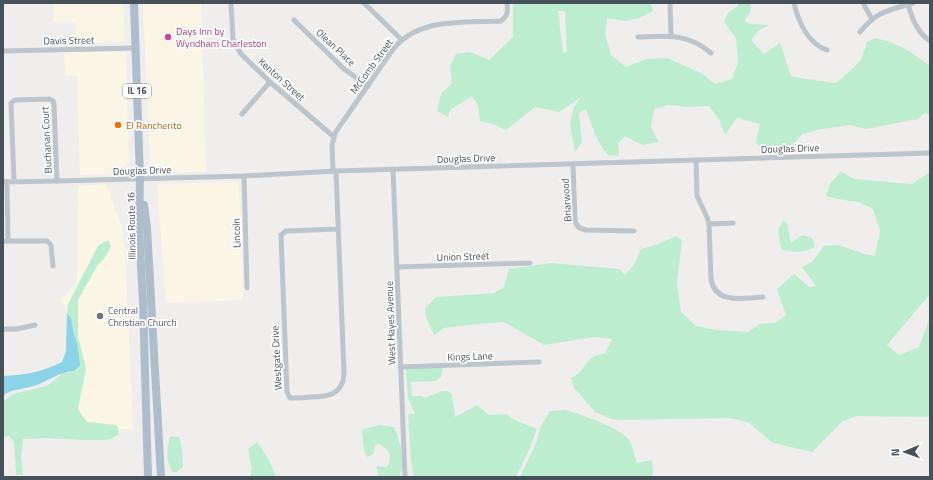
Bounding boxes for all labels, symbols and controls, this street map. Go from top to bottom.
place label: Days Inn by Wyndham Charleston [176,24,267,51]
street label: Olean Place [313,25,359,70]
marker: Days Inn by Wyndham Charleston [163,32,173,42]
street label: Davis Street [43,33,95,48]
street label: McComb Street [346,35,397,97]
street label: Kenton Street [255,54,309,105]
road number: IL 16 [123,84,151,98]
street label: Buchanan Court [37,106,56,174]
place label: El Rancherito [126,118,182,133]
marker: El Rancherito [113,120,123,130]
street label: Douglas Drive [761,140,819,157]
street label: Douglas Drive [437,150,495,167]
street label: Douglas Drive [113,162,171,179]
street label: Briarwood [557,178,576,222]
street label: Illinois Route 16 [123,192,140,260]
street label: Lincoln [228,218,245,248]
street label: Union Street [436,248,490,265]
street label: West Hayes Avenue [382,281,399,365]
place label: Central Christian Church [108,303,177,330]
marker: Central Christian Church [95,311,105,321]
street label: Westgate Drive [267,325,286,391]
street label: Kings Lane [447,348,493,365]
north arrow [885,432,925,472]
text: N [887,448,903,456]

